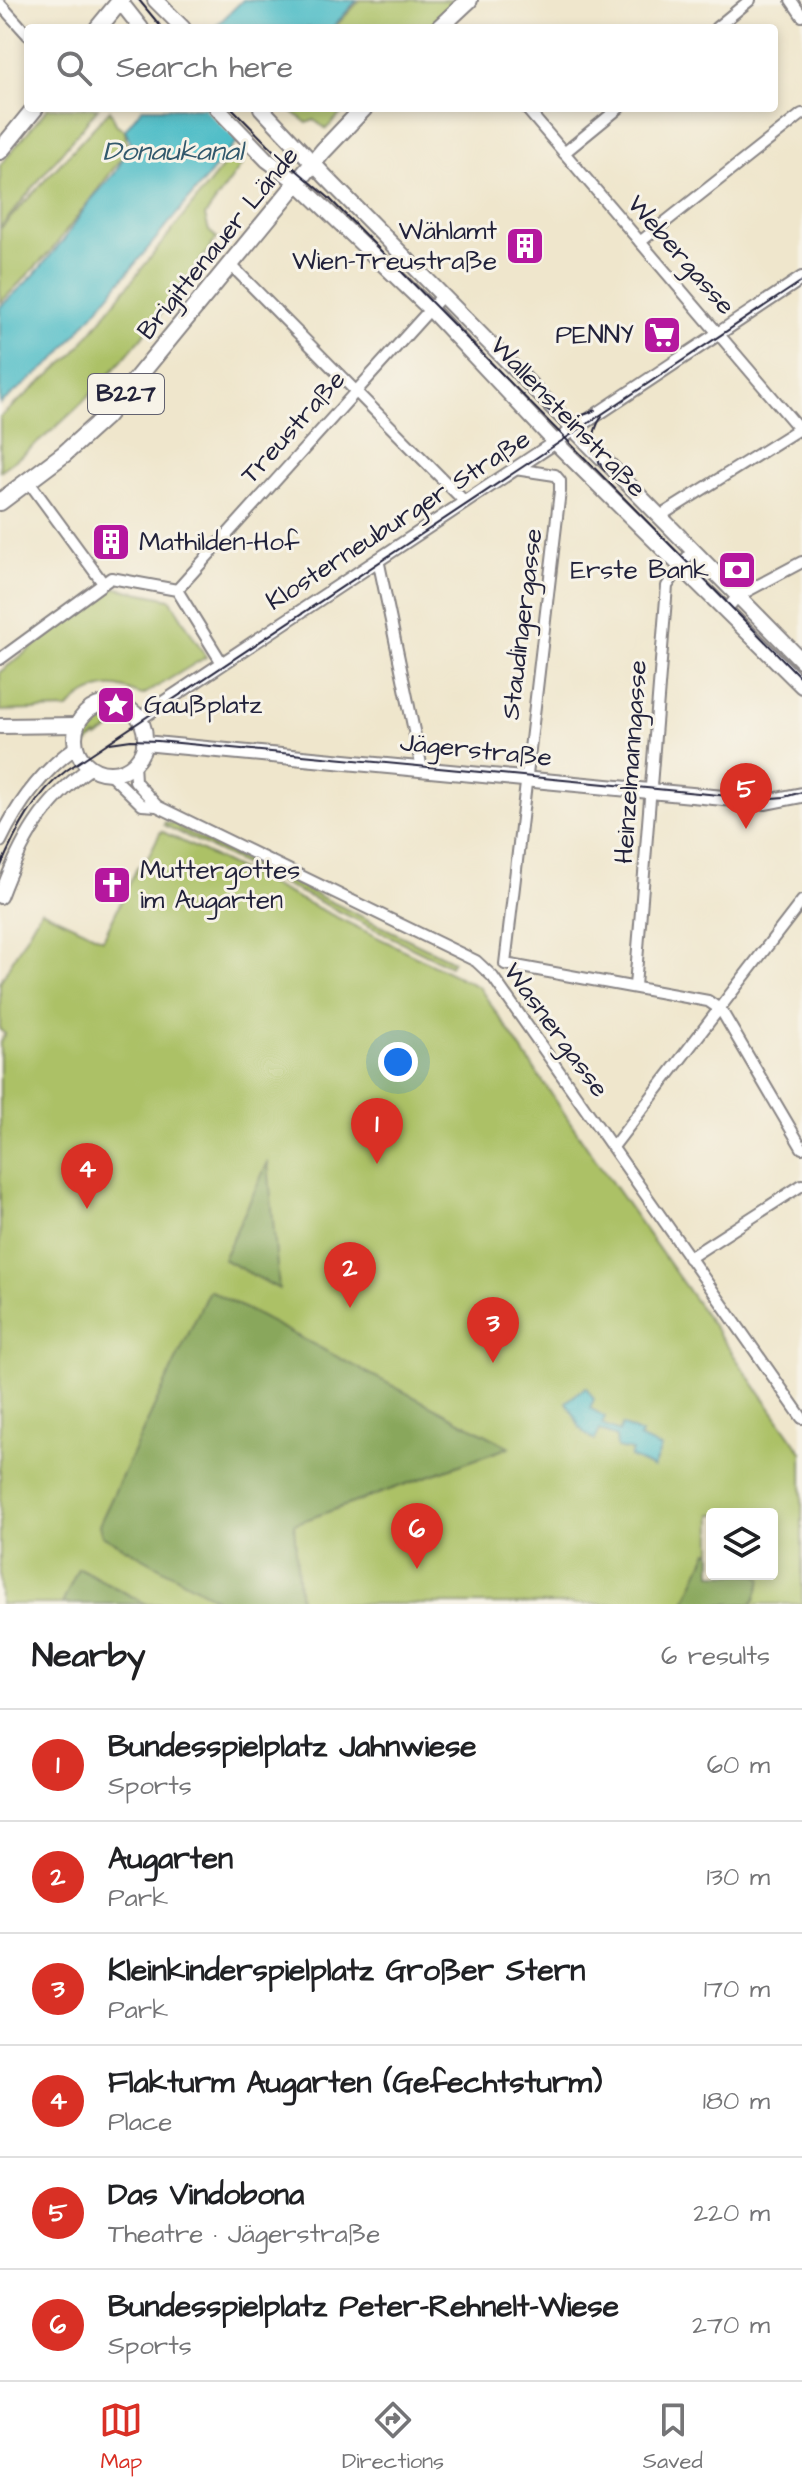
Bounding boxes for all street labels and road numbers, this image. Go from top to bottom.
street label: Brigittenauer Lände [129,139,309,348]
street label: Webergasse [617,187,743,324]
street label: Wallensteinstraße [482,329,654,505]
street label: Treustraße [232,362,354,492]
road number: B227 [88,374,164,414]
street label: Klosterneuburger Straße [259,421,538,621]
street label: Staudingergasse [492,526,554,722]
street label: Heinzelmanngasse [606,659,658,865]
street label: Jägerstraße [398,724,554,778]
street label: Wasnergasse [493,955,617,1106]

